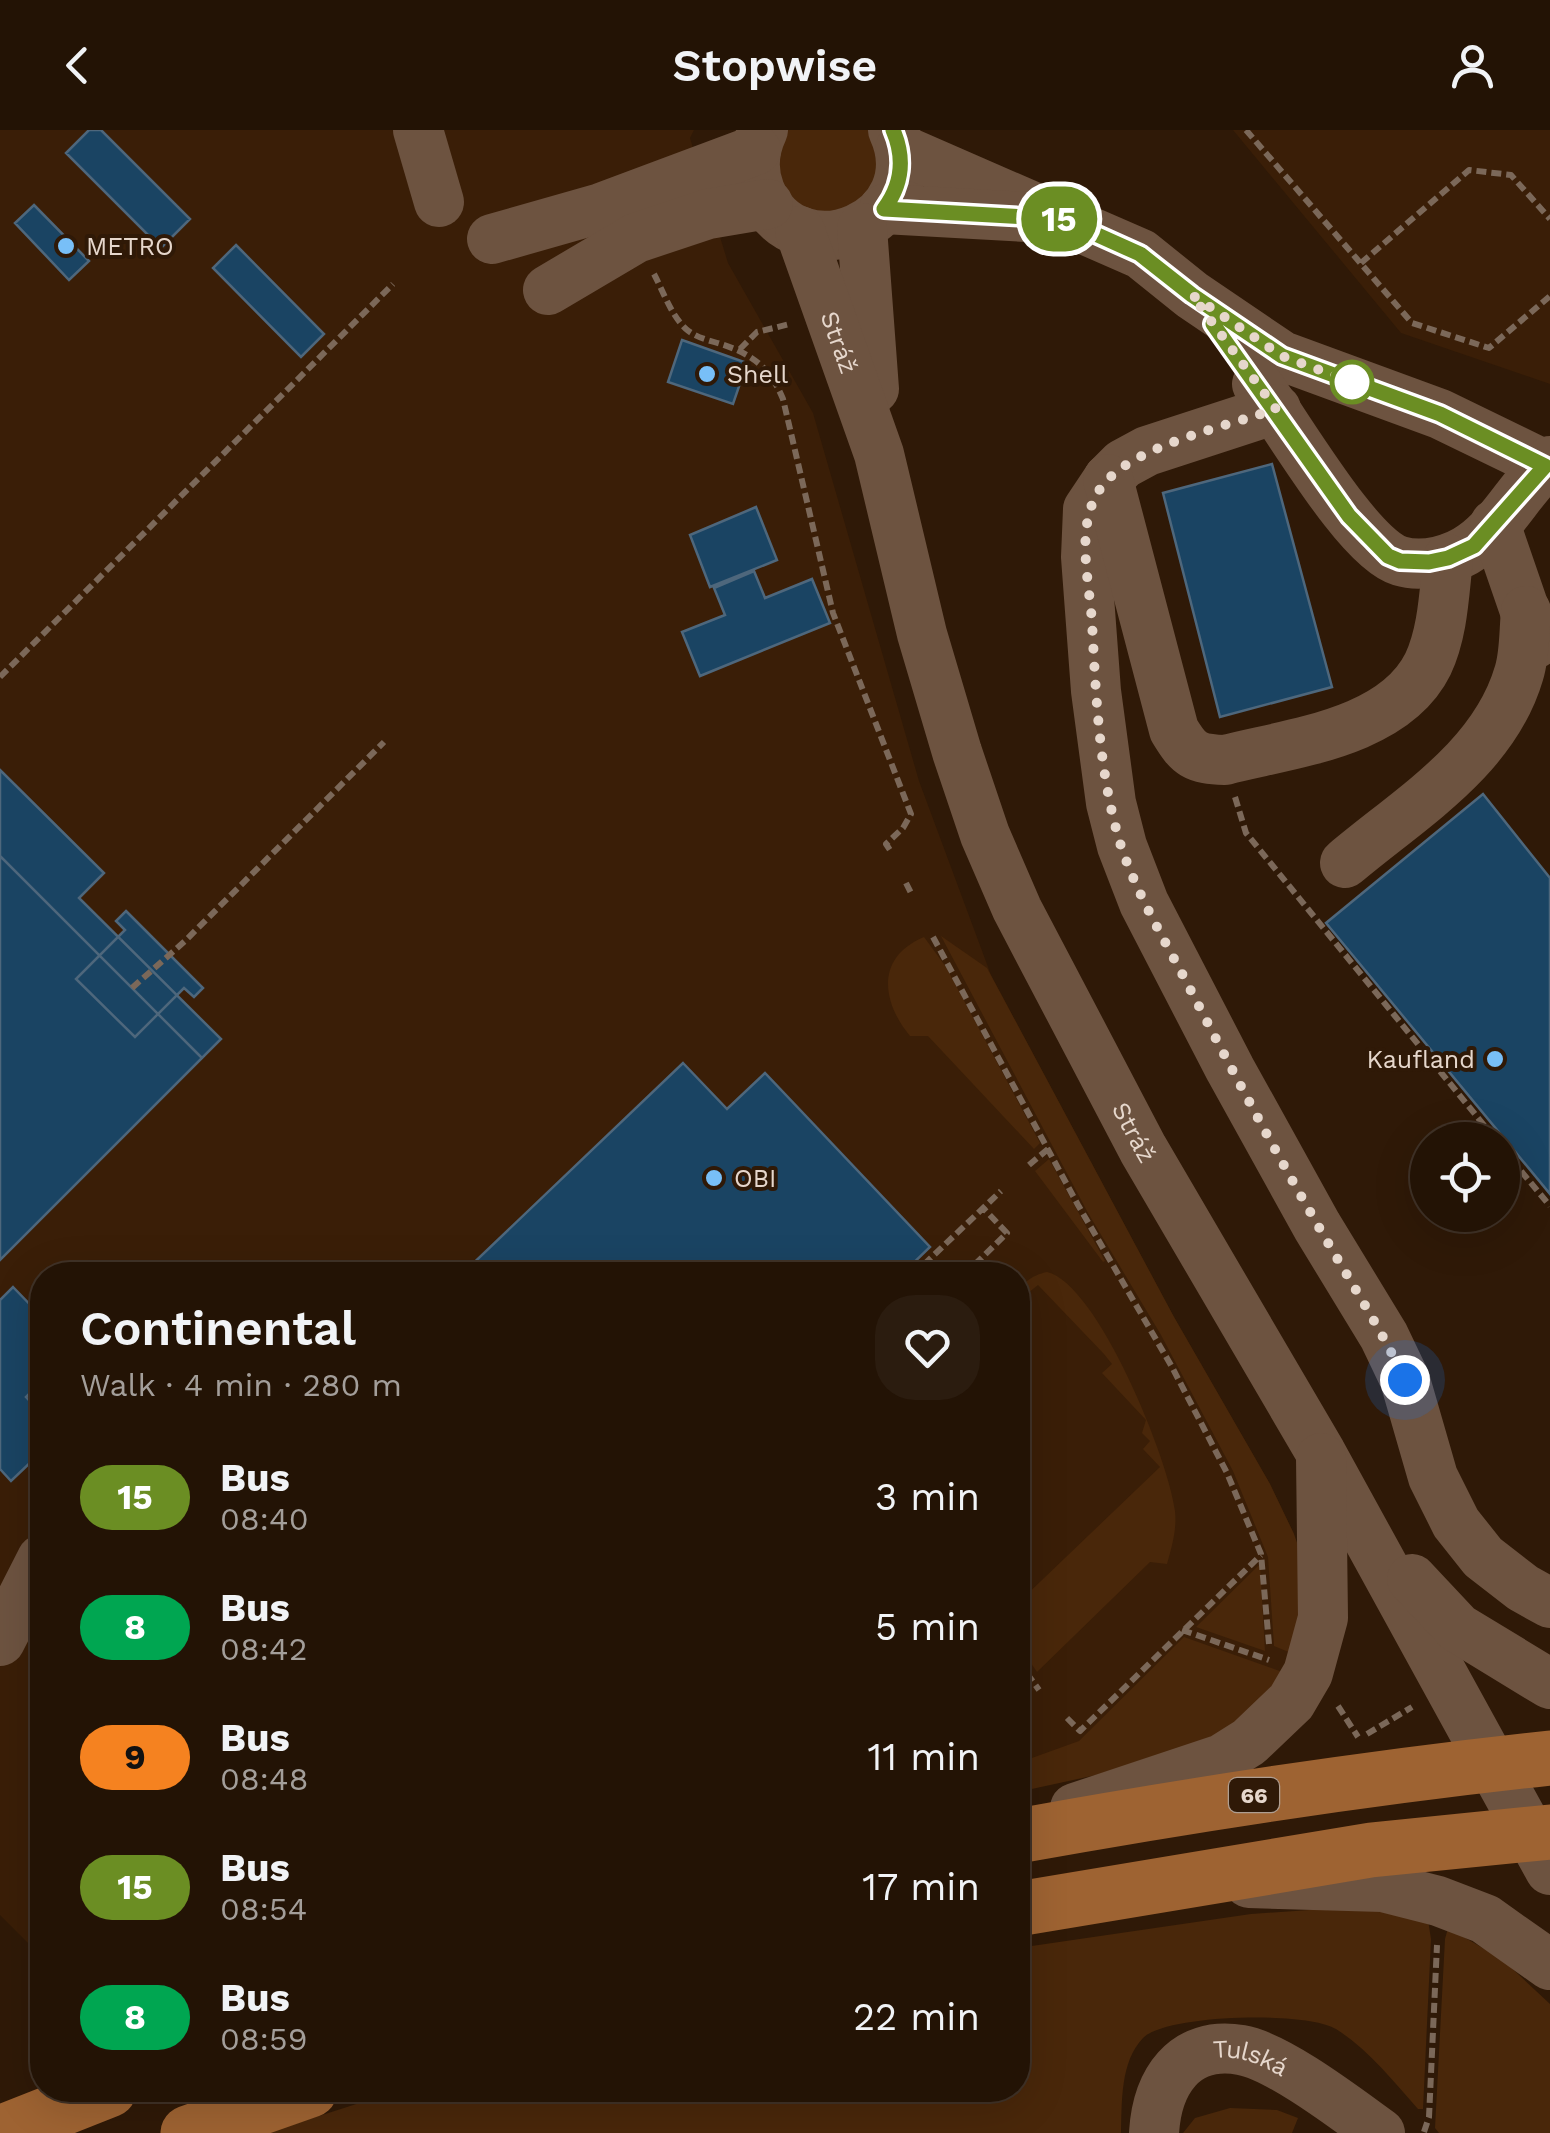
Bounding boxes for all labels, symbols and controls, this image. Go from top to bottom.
icon: back [50,38,105,93]
icon: person [1445,38,1500,93]
text: Stopwise [673,39,877,92]
line badge: 15 [1014,186,1104,252]
text: 15 [1041,198,1077,240]
place label: METRO [86,232,174,261]
marker: METRO [55,235,77,257]
street label: Stráž [815,307,864,377]
place label: Shell [727,360,789,389]
unlabelled marker [1331,361,1373,403]
marker: Shell [696,363,718,385]
place label: Kaufland [1367,1045,1475,1074]
marker: Kaufland [1484,1048,1506,1070]
street label: Stráž [1106,1097,1162,1167]
map controls [1410,1122,1520,1232]
button: locate [1410,1122,1520,1232]
place label: OBI [734,1164,776,1193]
marker: OBI [703,1167,725,1189]
button: heart [875,1295,980,1400]
text: Continental [80,1300,356,1357]
your location [1380,1355,1430,1405]
text: Walk · 4 min · 280 m [80,1366,402,1404]
text: Bus [220,1456,290,1500]
text: 3 min [875,1475,980,1519]
text: 15 [117,1476,153,1518]
text: 08:40 [220,1500,309,1538]
text: Bus [220,1586,290,1630]
text: 5 min [875,1605,980,1649]
text: 8 [124,1606,146,1648]
text: 08:42 [220,1630,307,1668]
text: Bus [220,1716,290,1760]
text: 11 min [868,1735,980,1779]
text: 9 [124,1736,146,1778]
text: 08:48 [220,1760,308,1798]
road number: 66 [1229,1778,1279,1812]
text: Bus [220,1846,290,1890]
text: 17 min [862,1865,980,1909]
text: 15 [117,1866,153,1908]
text: 08:54 [220,1890,307,1928]
text: Bus [220,1976,290,2020]
text: 22 min [853,1995,980,2039]
text: 8 [124,1996,146,2038]
text: 08:59 [220,2020,307,2058]
street label: Tulská [1212,2034,1293,2082]

